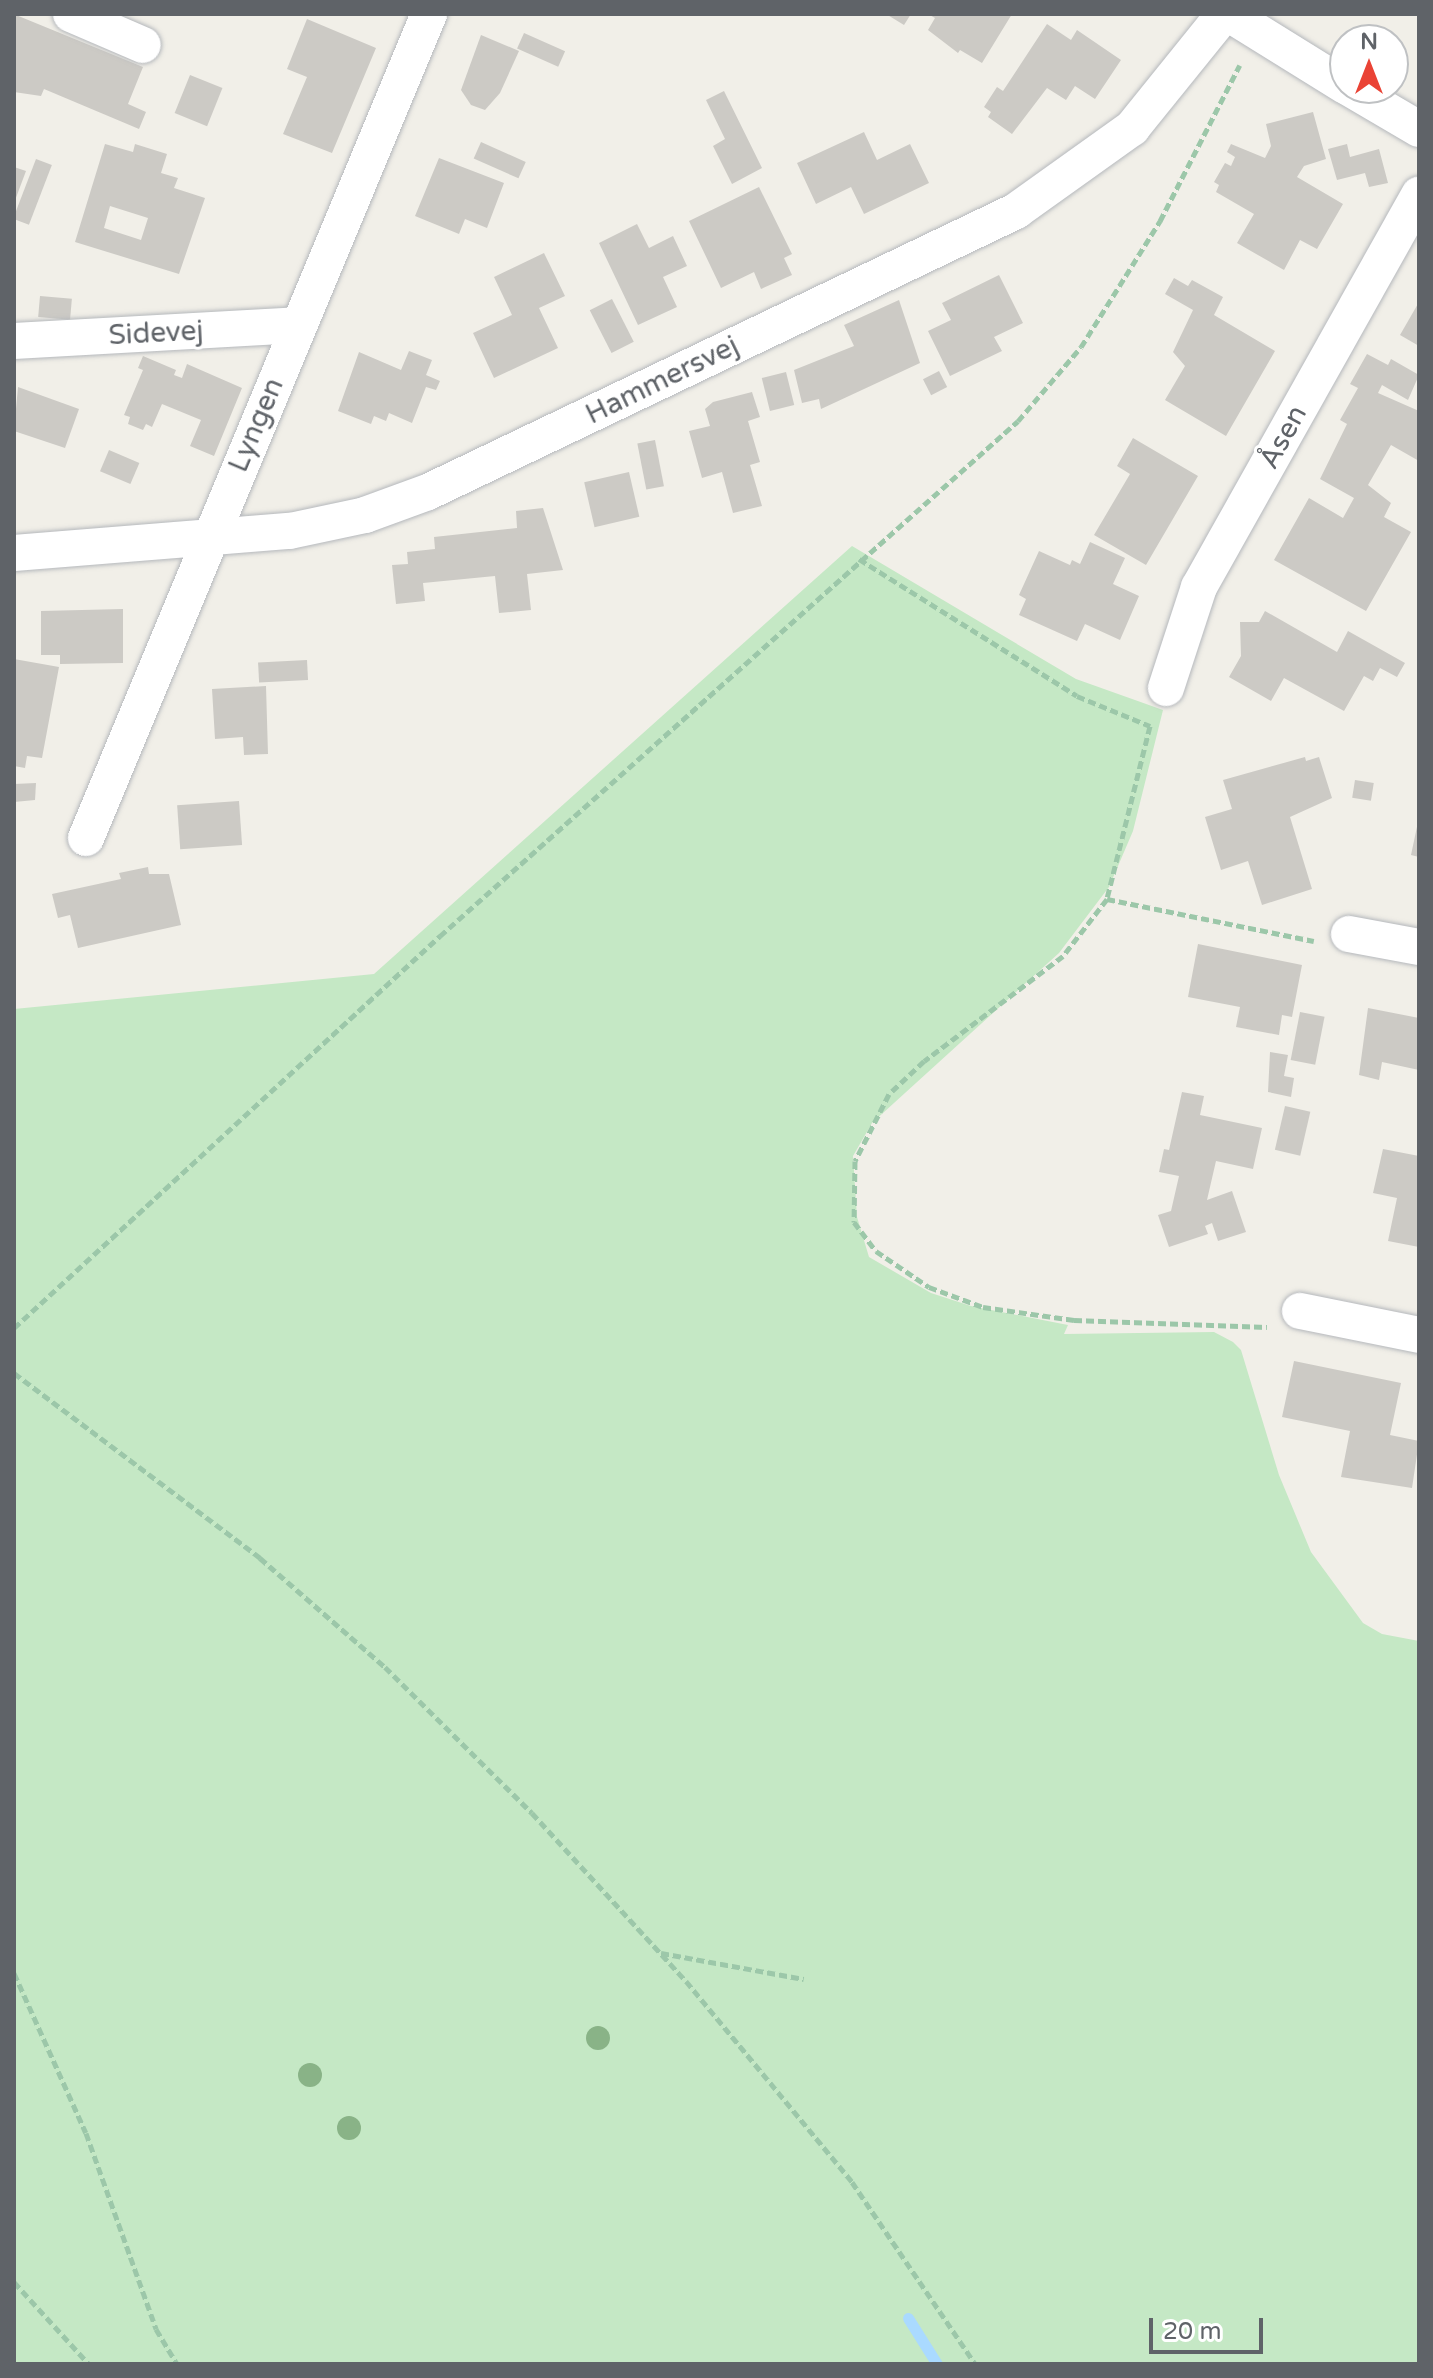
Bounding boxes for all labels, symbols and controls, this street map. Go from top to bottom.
north arrow [1329,24,1409,104]
text: N [1360,29,1378,55]
street label: Sidevej [108,314,204,352]
street label: Hammersvej [580,329,744,431]
street label: Lyngen [221,373,291,477]
street label: Åsen [1252,399,1314,475]
scale bar [1153,2302,1267,2352]
text: 20 m [1163,2317,1221,2346]

